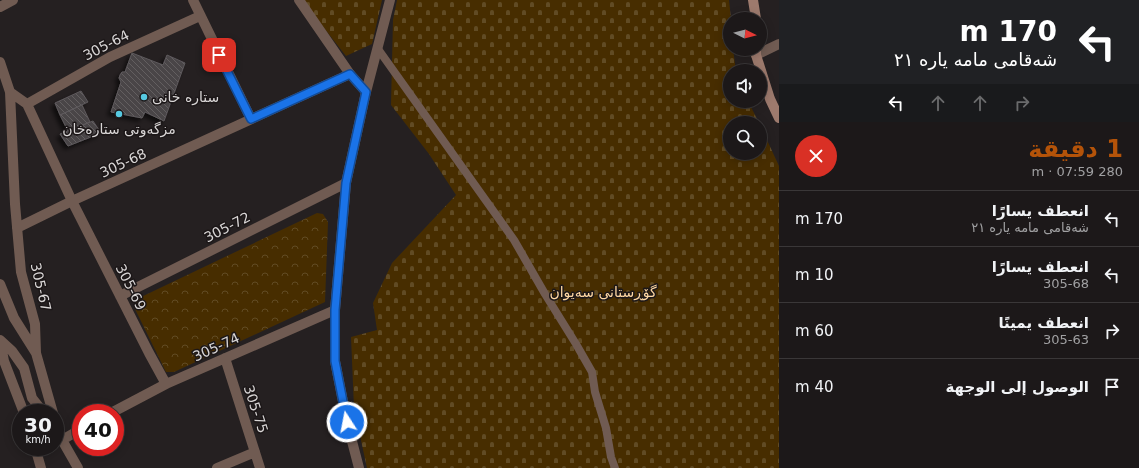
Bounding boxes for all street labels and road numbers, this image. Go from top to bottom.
street label: 305-64 [80,27,132,63]
street label: 305-68 [97,145,149,181]
street label: 305-72 [201,209,253,245]
street label: 305-67 [28,261,54,313]
street label: 305-69 [113,261,149,313]
street label: 305-74 [190,330,242,364]
street label: 305-75 [241,383,271,435]

